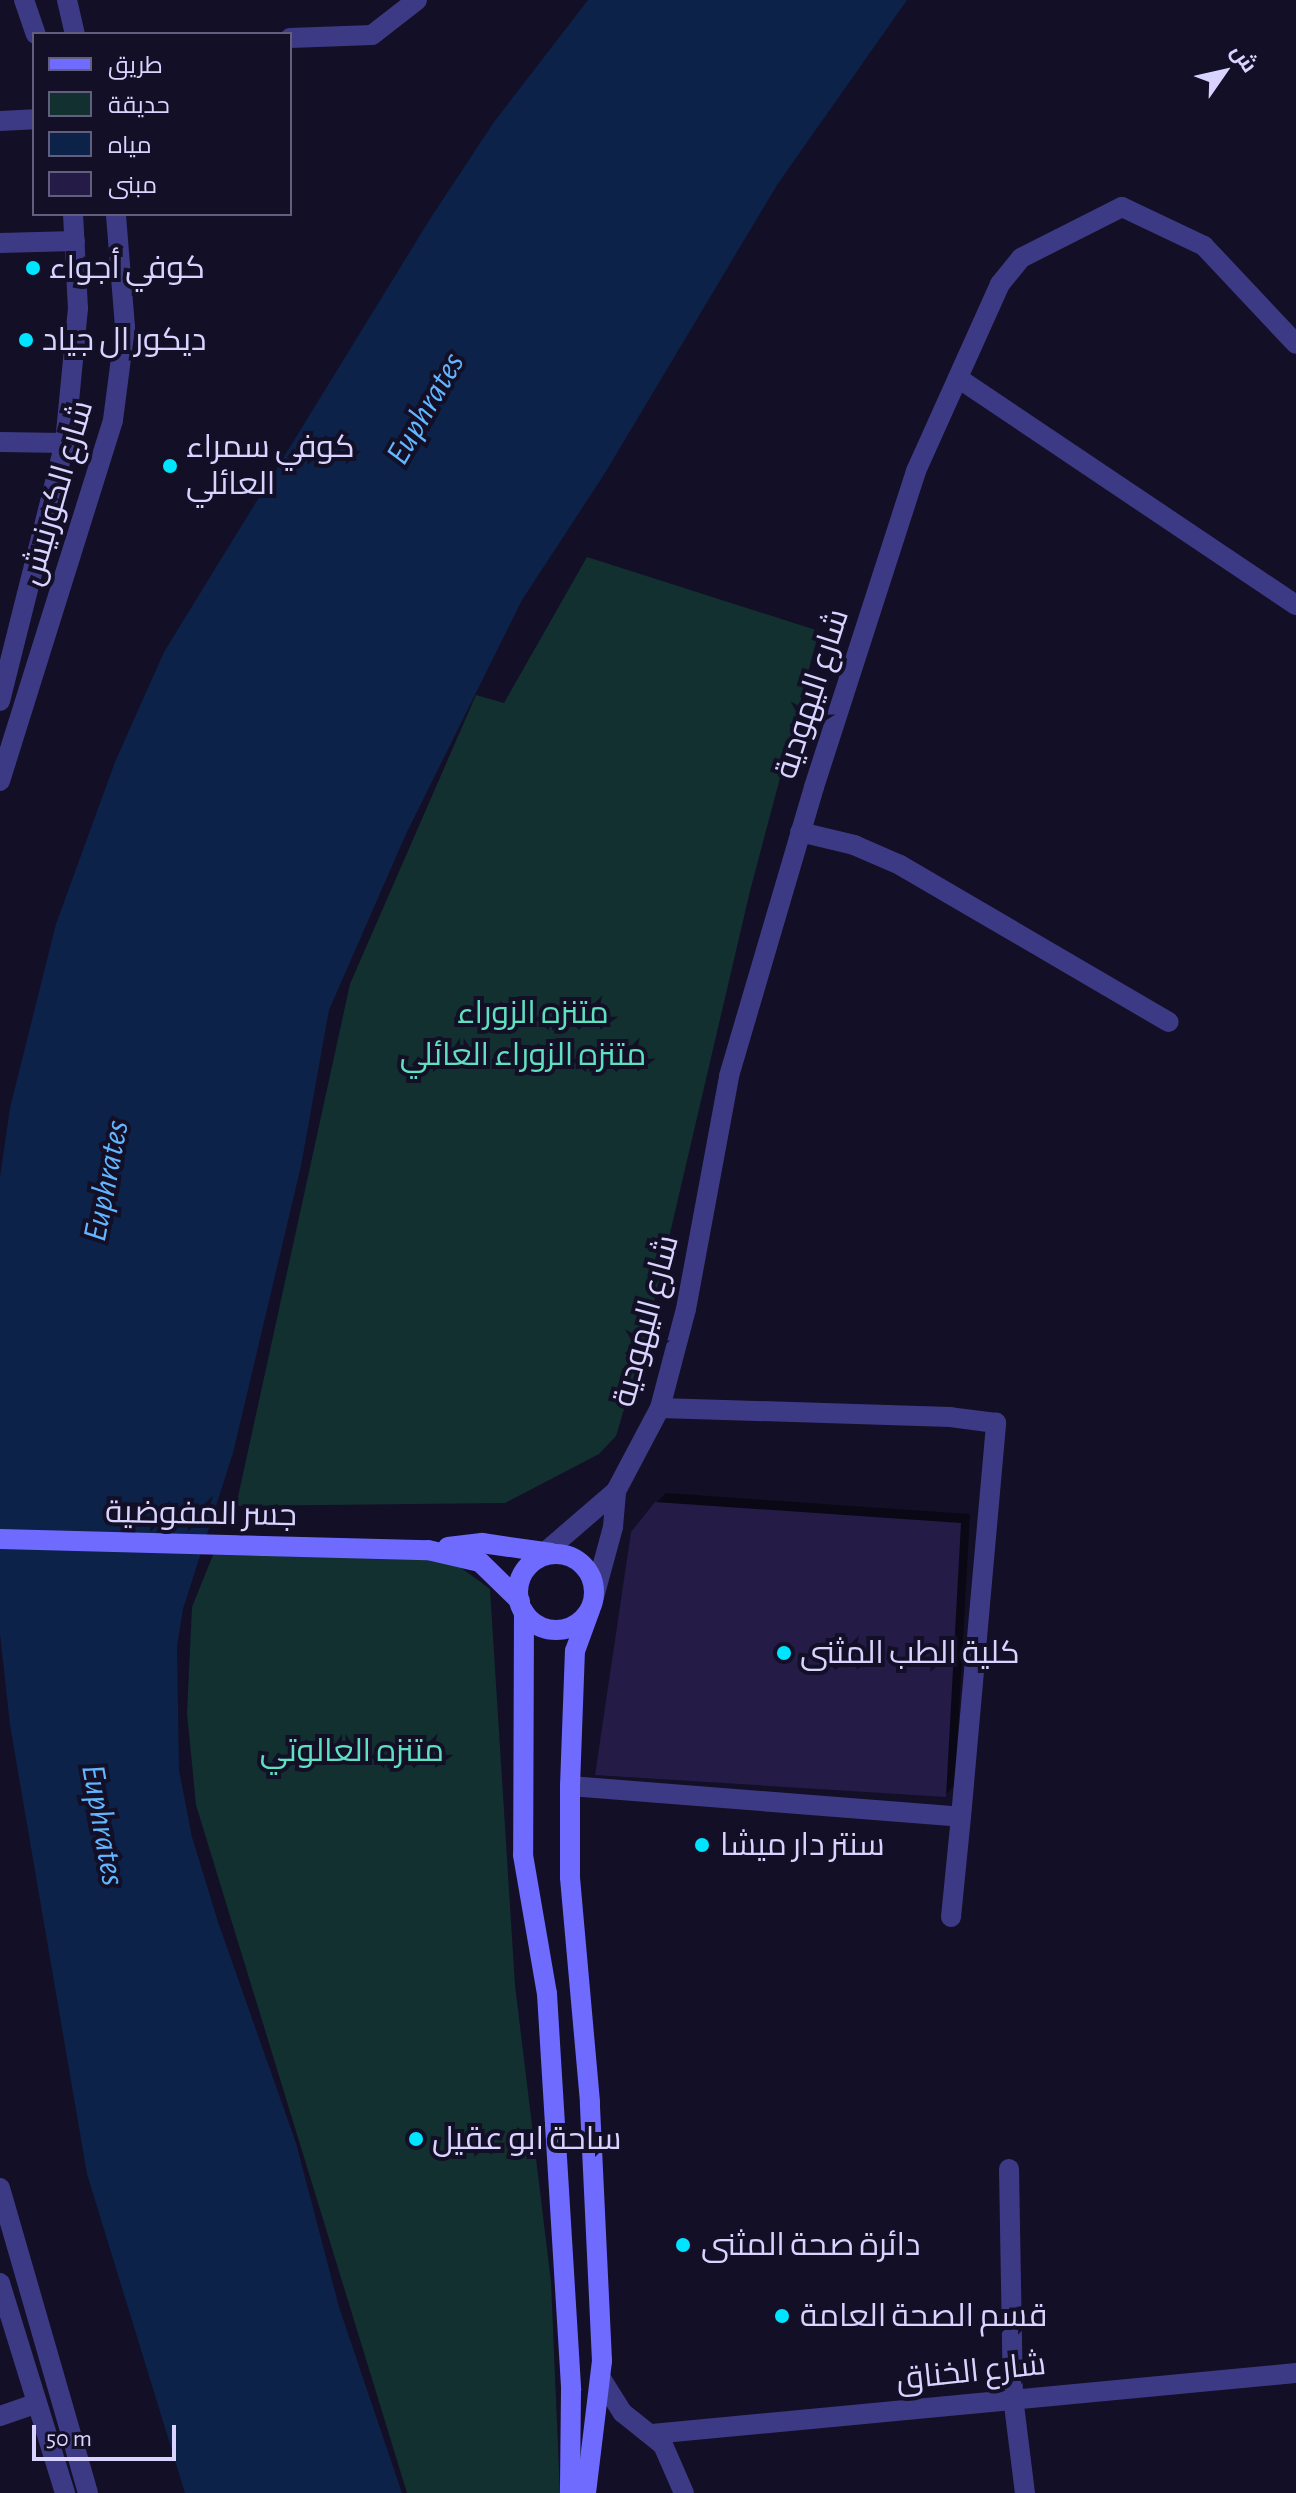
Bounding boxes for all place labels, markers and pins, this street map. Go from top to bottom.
place label: كوفي أجواء [49,249,205,287]
marker: كوفي أجواء [24,259,42,277]
place label: ديكور ال جياد [42,321,207,359]
marker: ديكور ال جياد [17,331,35,349]
place label: كوفي سمراء العائلي [186,429,355,504]
marker: كوفي سمراء العائلي [161,457,179,475]
place label: كلية الطب المثنى [800,1634,1020,1672]
marker: كلية الطب المثنى [775,1644,793,1662]
place label: سنتر دار ميشا [720,1826,885,1864]
marker: سنتر دار ميشا [691,1834,713,1856]
place label: ساحة ابو عقيل [432,2120,622,2158]
marker: ساحة ابو عقيل [407,2130,425,2148]
place label: دائرة صحة المثنى [701,2226,920,2264]
marker: دائرة صحة المثنى [672,2234,694,2256]
place label: قسم الصحة العامة [800,2297,1047,2335]
marker: قسم الصحة العامة [771,2305,793,2327]

